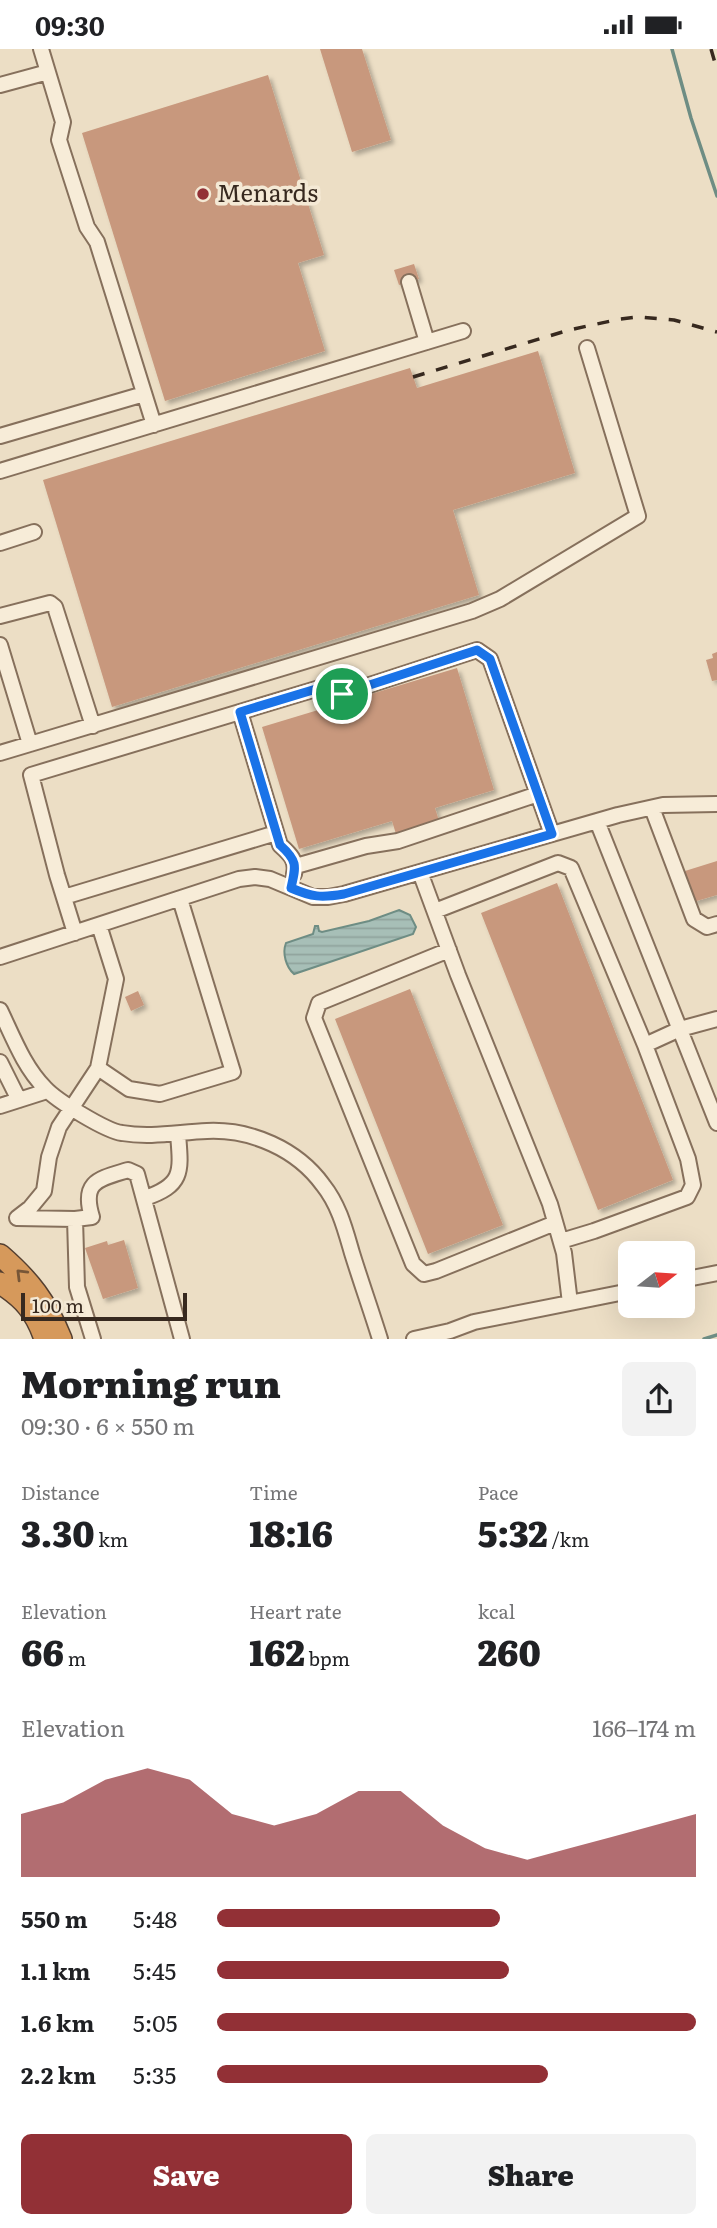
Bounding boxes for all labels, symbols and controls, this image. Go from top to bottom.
text: 09:30 [35,5,105,44]
place label: Menards [217,174,318,209]
marker: Menards [195,186,211,202]
pin [312,664,372,724]
icon: arrive [323,675,361,713]
north arrow [618,1241,695,1318]
map controls [618,1241,695,1318]
one-way arrow [16,1270,29,1283]
scale bar [21,1290,187,1322]
text: 100 m [32,1291,84,1319]
text: Morning run [21,1353,281,1410]
button: share [622,1362,696,1436]
text: 09:30 · 6 × 550 m [21,1408,195,1442]
text: Distance [21,1478,100,1506]
text: Time [249,1478,298,1506]
text: Pace [478,1478,518,1506]
text: 3.30 [21,1506,94,1558]
text: 18:16 [249,1506,333,1558]
text: 5:32 [478,1506,548,1558]
text: km [94,1525,128,1553]
text: /km [548,1525,589,1553]
text: Elevation [21,1597,107,1625]
text: Heart rate [249,1597,342,1625]
text: kcal [478,1597,515,1625]
text: 66 [21,1625,64,1677]
text: 162 [249,1625,305,1677]
text: 260 [478,1625,541,1677]
text: m [64,1644,86,1672]
text: bpm [305,1644,350,1672]
text: Elevation [21,1710,125,1744]
text: 166–174 m [592,1710,696,1744]
text: 550 m [21,1901,88,1935]
text: 5:48 [133,1901,177,1935]
text: 1.1 km [21,1953,91,1987]
text: 5:45 [133,1953,176,1987]
text: 1.6 km [21,2005,94,2039]
text: 5:05 [133,2005,177,2039]
text: 2.2 km [21,2057,96,2091]
text: 5:35 [133,2057,176,2091]
button: Save [21,2134,352,2214]
button: Share [366,2134,696,2214]

